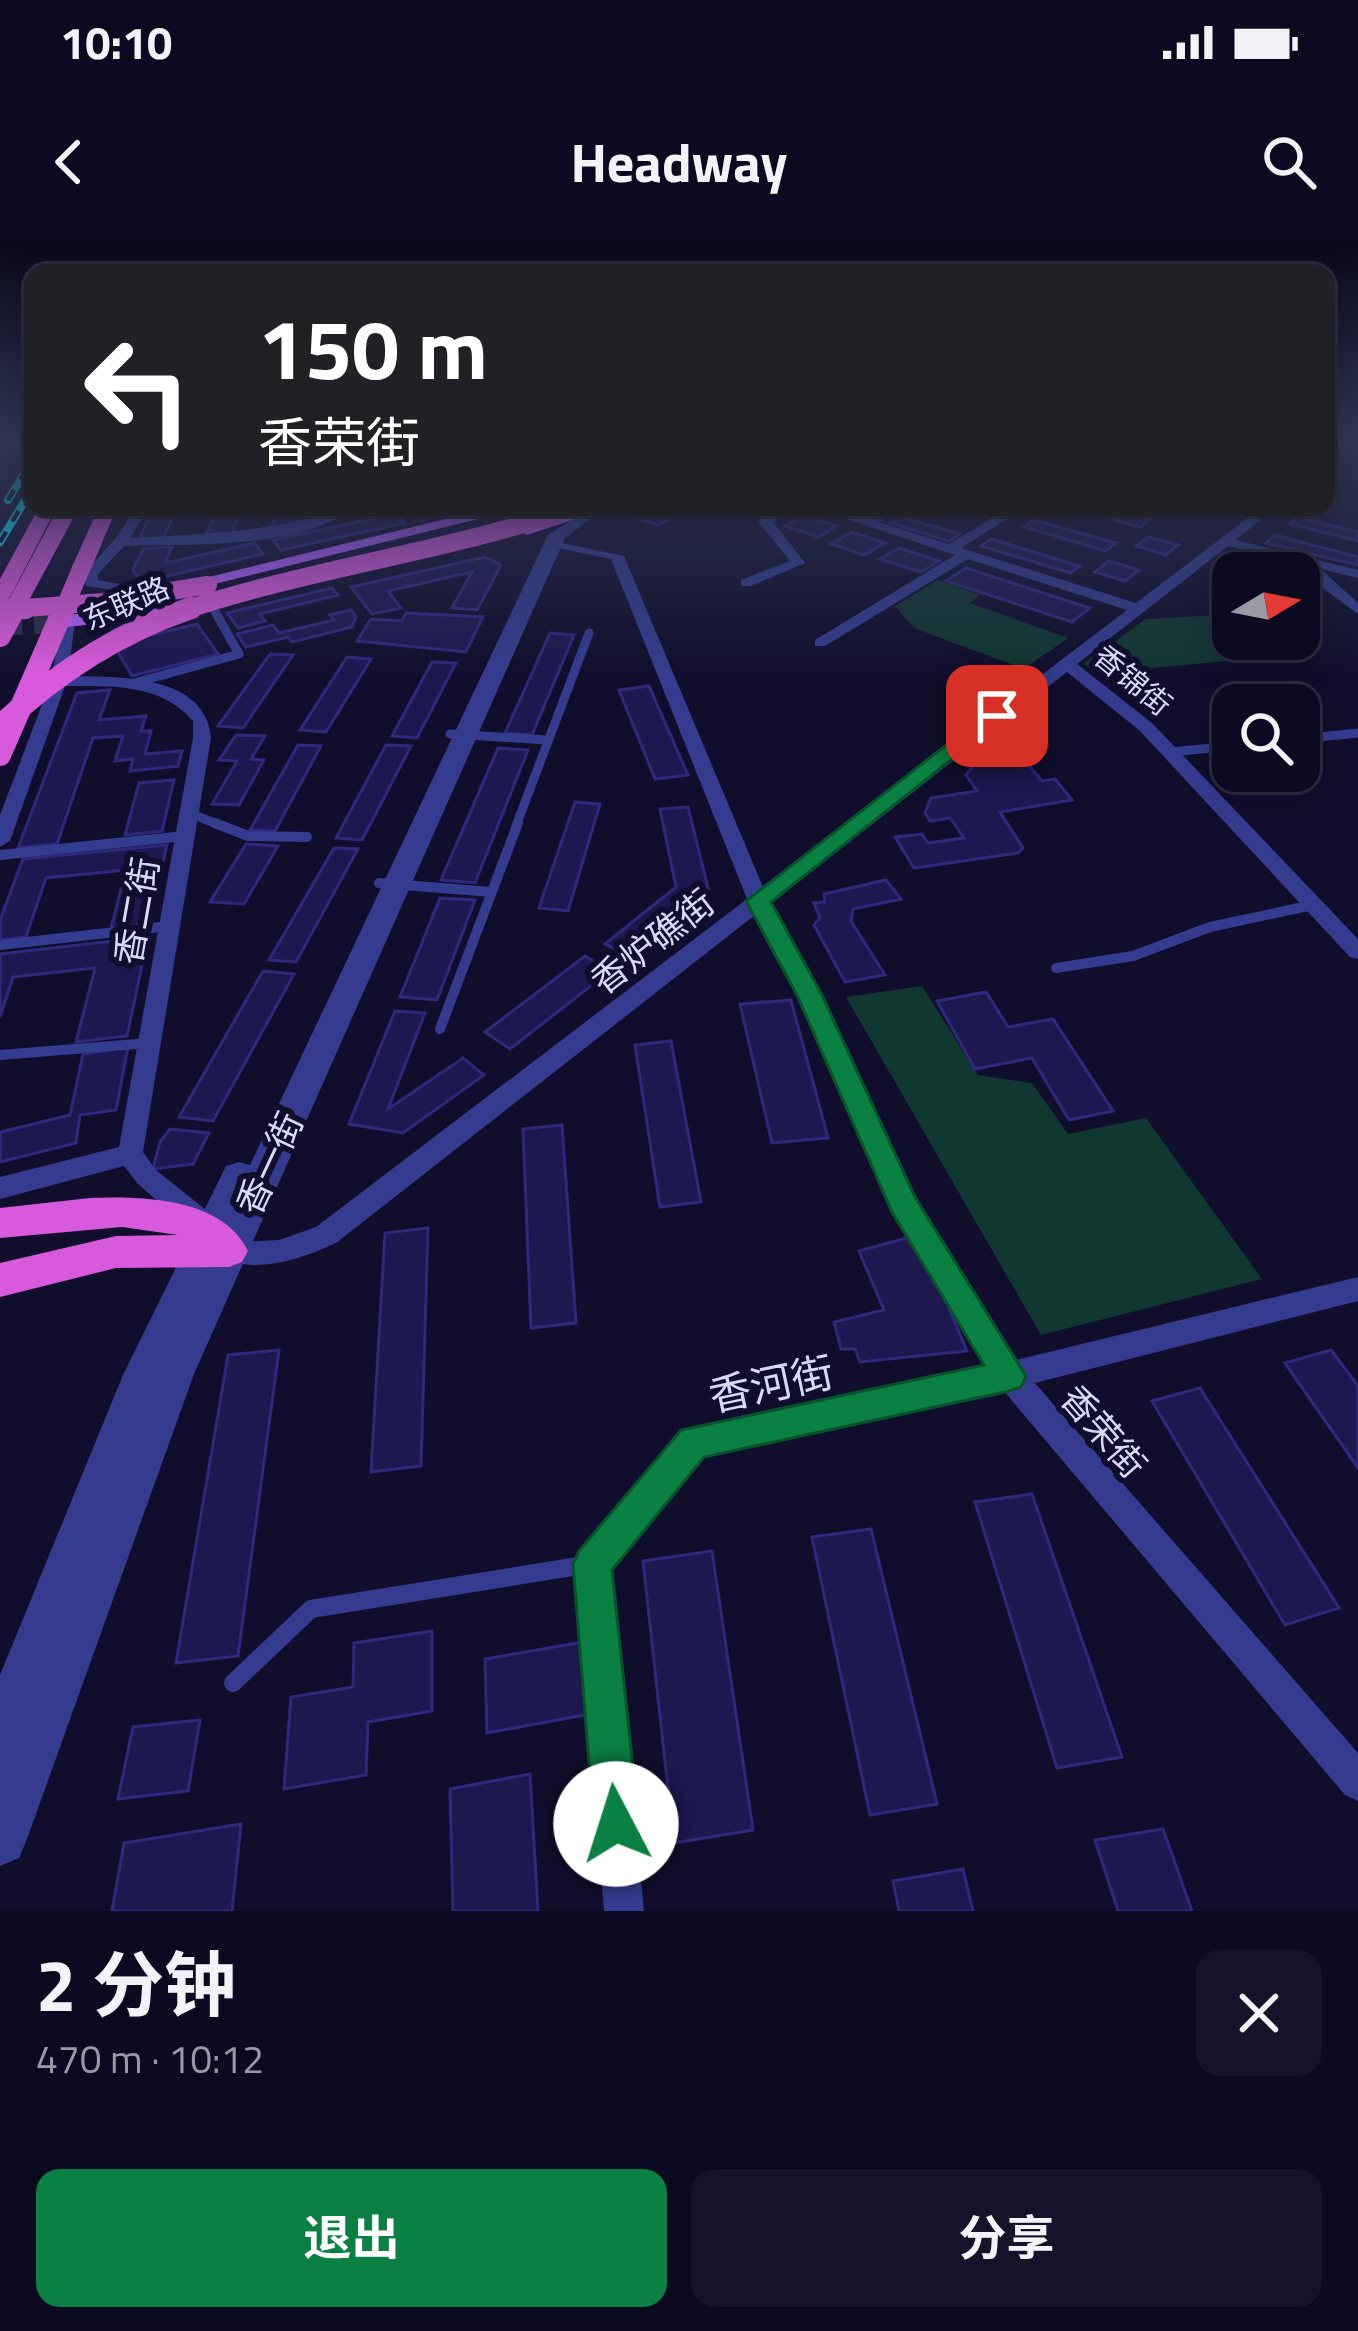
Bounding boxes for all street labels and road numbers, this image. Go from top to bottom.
street label: 东联路 [76,564,176,642]
street label: 香锦街 [1084,633,1182,727]
street label: 香二街 [100,853,172,969]
street label: 香炉礁街 [578,875,726,1007]
street label: 香一街 [221,1102,317,1224]
street label: 香河街 [703,1339,839,1427]
street label: 香荣街 [1048,1372,1160,1490]

